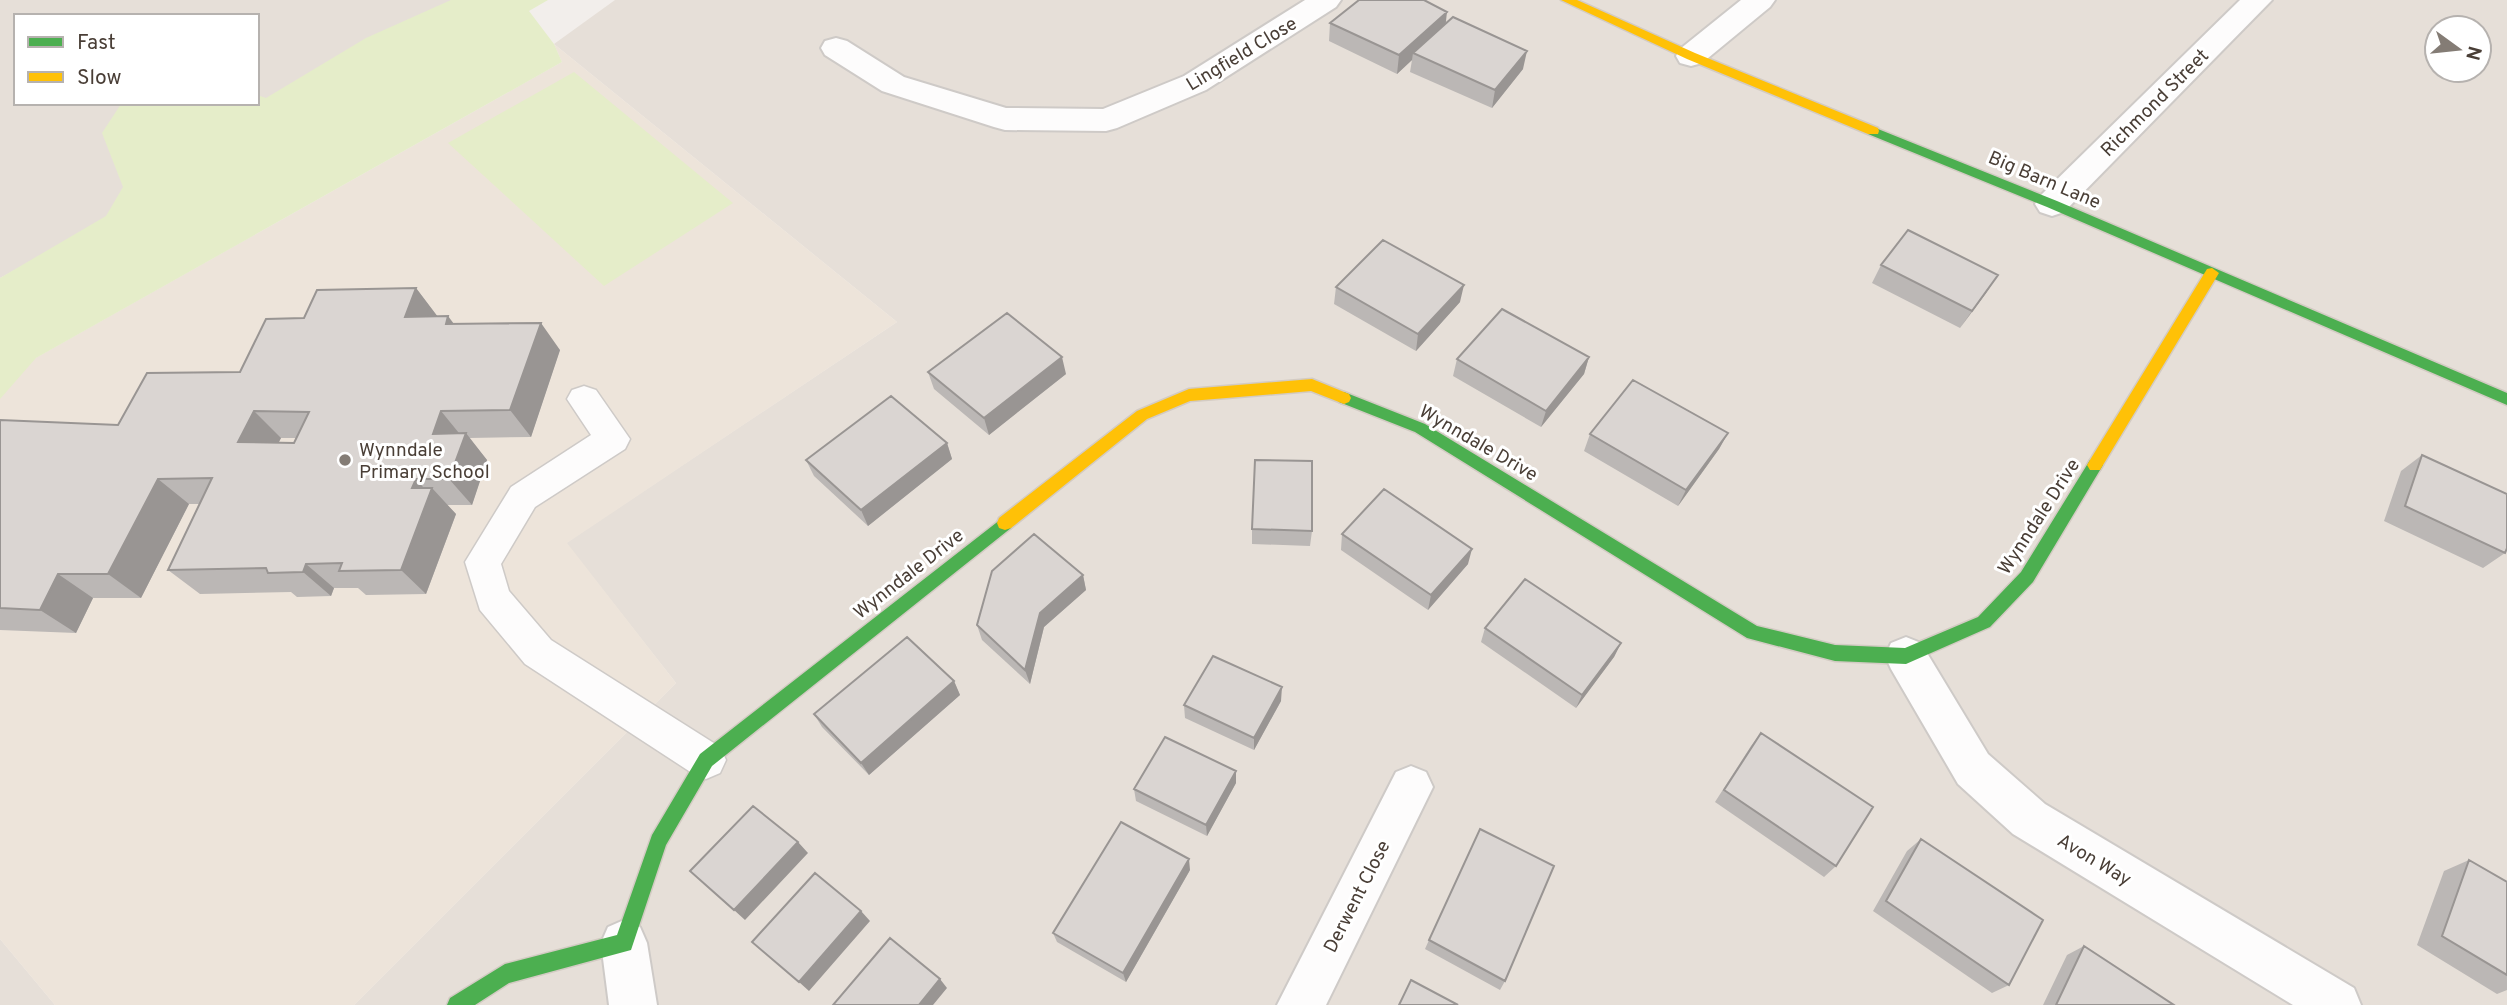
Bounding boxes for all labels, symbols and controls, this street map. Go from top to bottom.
street label: Lingfield Close [1182,12,1302,97]
legend [14,14,259,105]
north arrow [2423,14,2493,84]
text: Fast [77,30,116,57]
text: N [2459,43,2486,63]
street label: Richmond Street [2096,44,2215,163]
text: Slow [77,65,122,92]
street label: Big Barn Lane [1984,146,2104,215]
street label: Wynndale Drive [1414,400,1542,487]
place label: Wynndale Primary School [359,439,490,485]
marker: Wynndale Primary School [337,452,353,468]
street label: Wynndale Drive [1993,455,2086,580]
street label: Wynndale Drive [849,524,969,625]
street label: Avon Way [2052,829,2135,892]
street label: Derwent Close [1319,837,1396,957]

